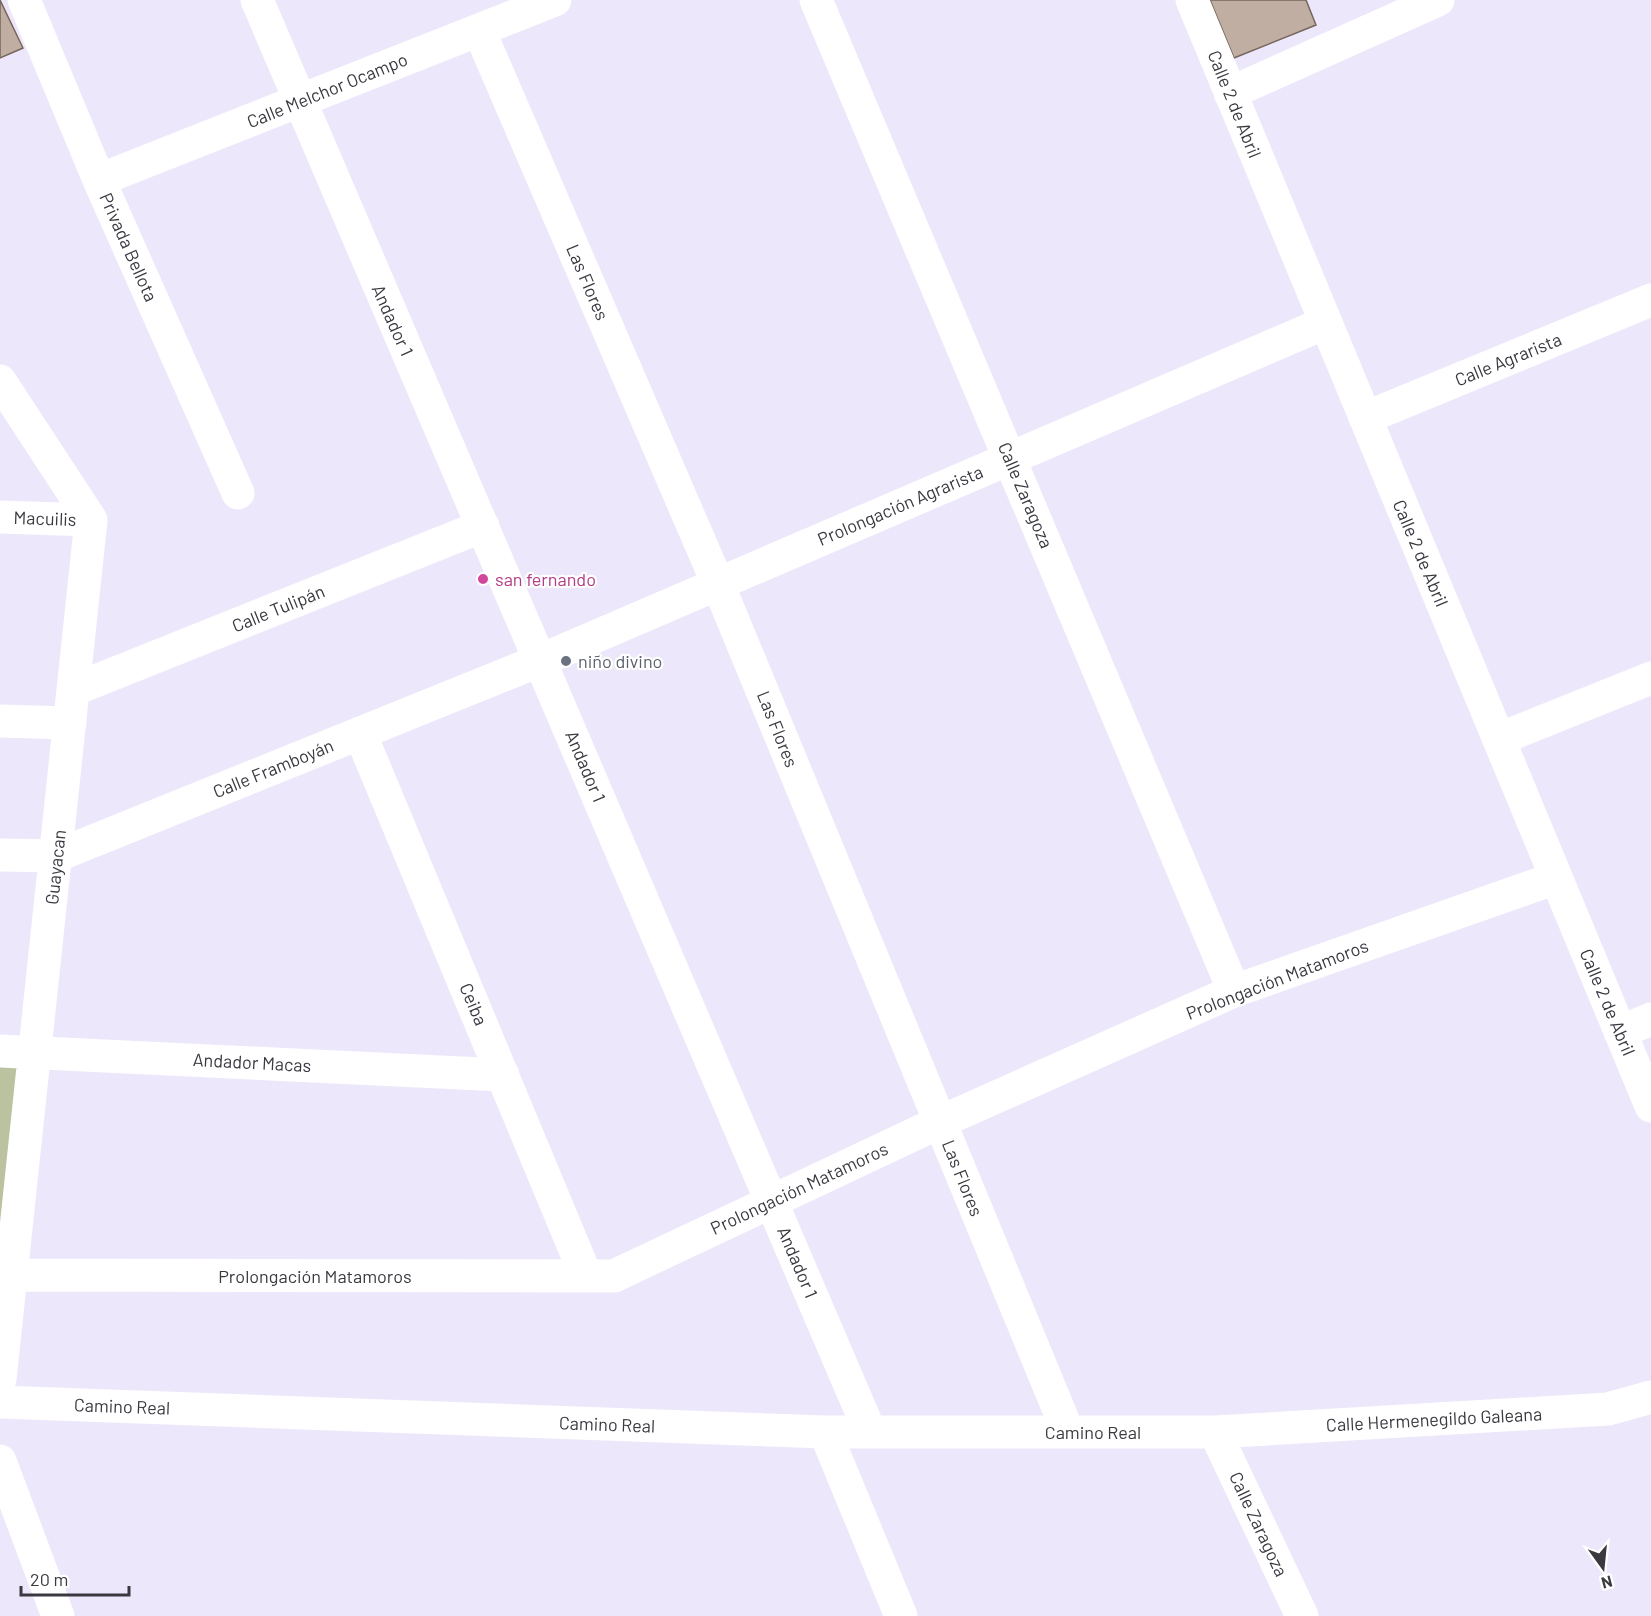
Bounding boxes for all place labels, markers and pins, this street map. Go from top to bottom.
place label: san fernando [495,568,596,590]
marker: san fernando [476,572,490,586]
place label: niño divino [578,650,662,672]
marker: niño divino [559,654,573,668]

